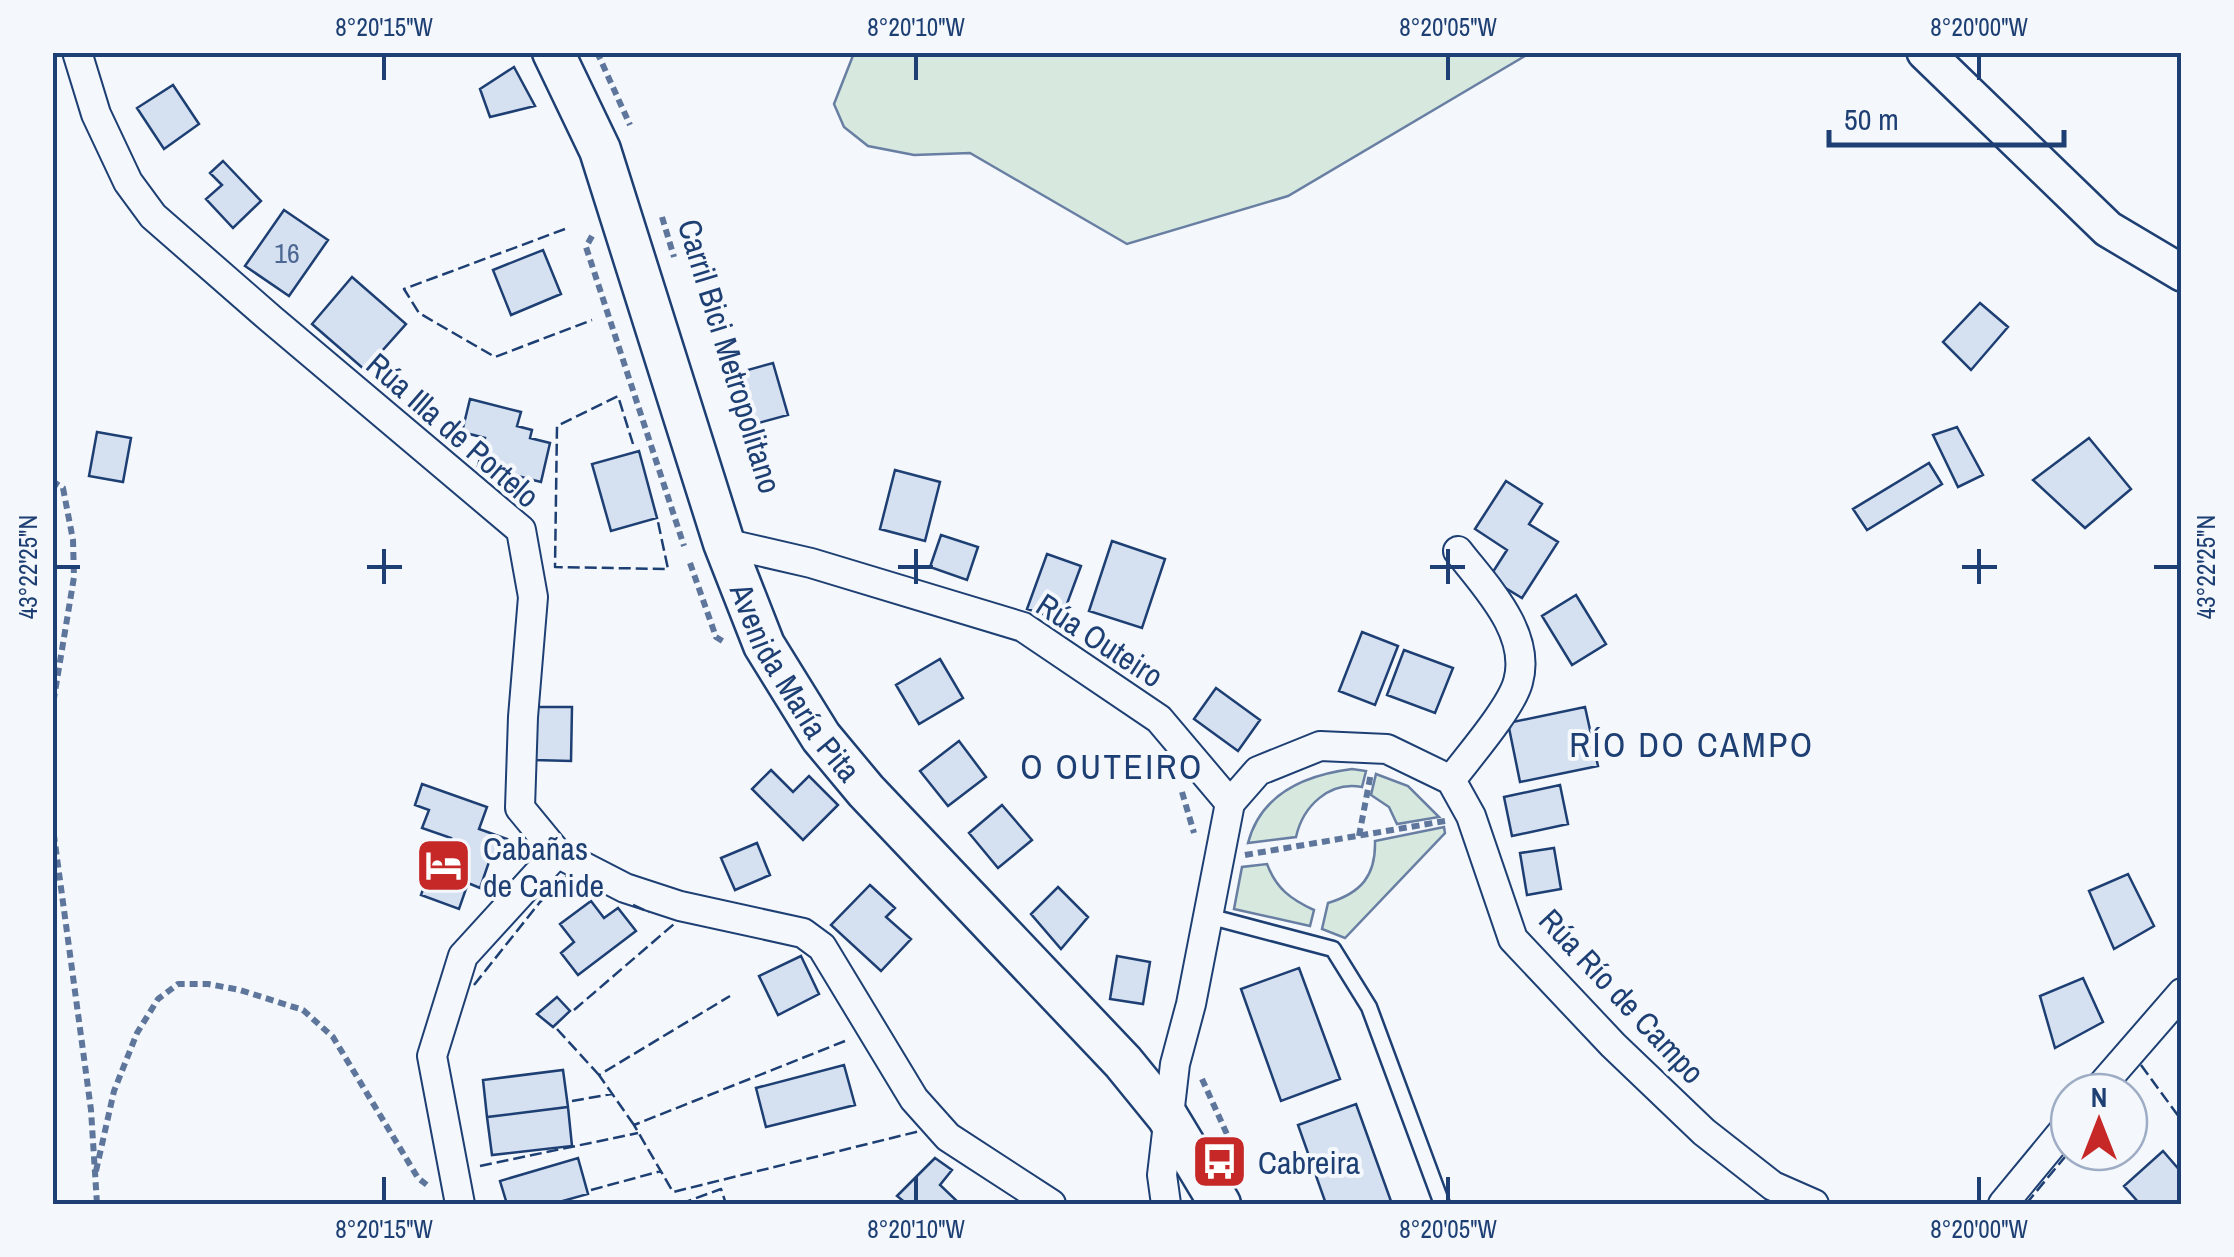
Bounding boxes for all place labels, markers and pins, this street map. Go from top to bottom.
place label: Cabañas de Canide [483,827,604,907]
hotel icon: Cabañas de Canide [414,836,474,896]
bus stop icon: Cabreira [1189,1132,1249,1192]
place label: Cabreira [1258,1141,1360,1184]

